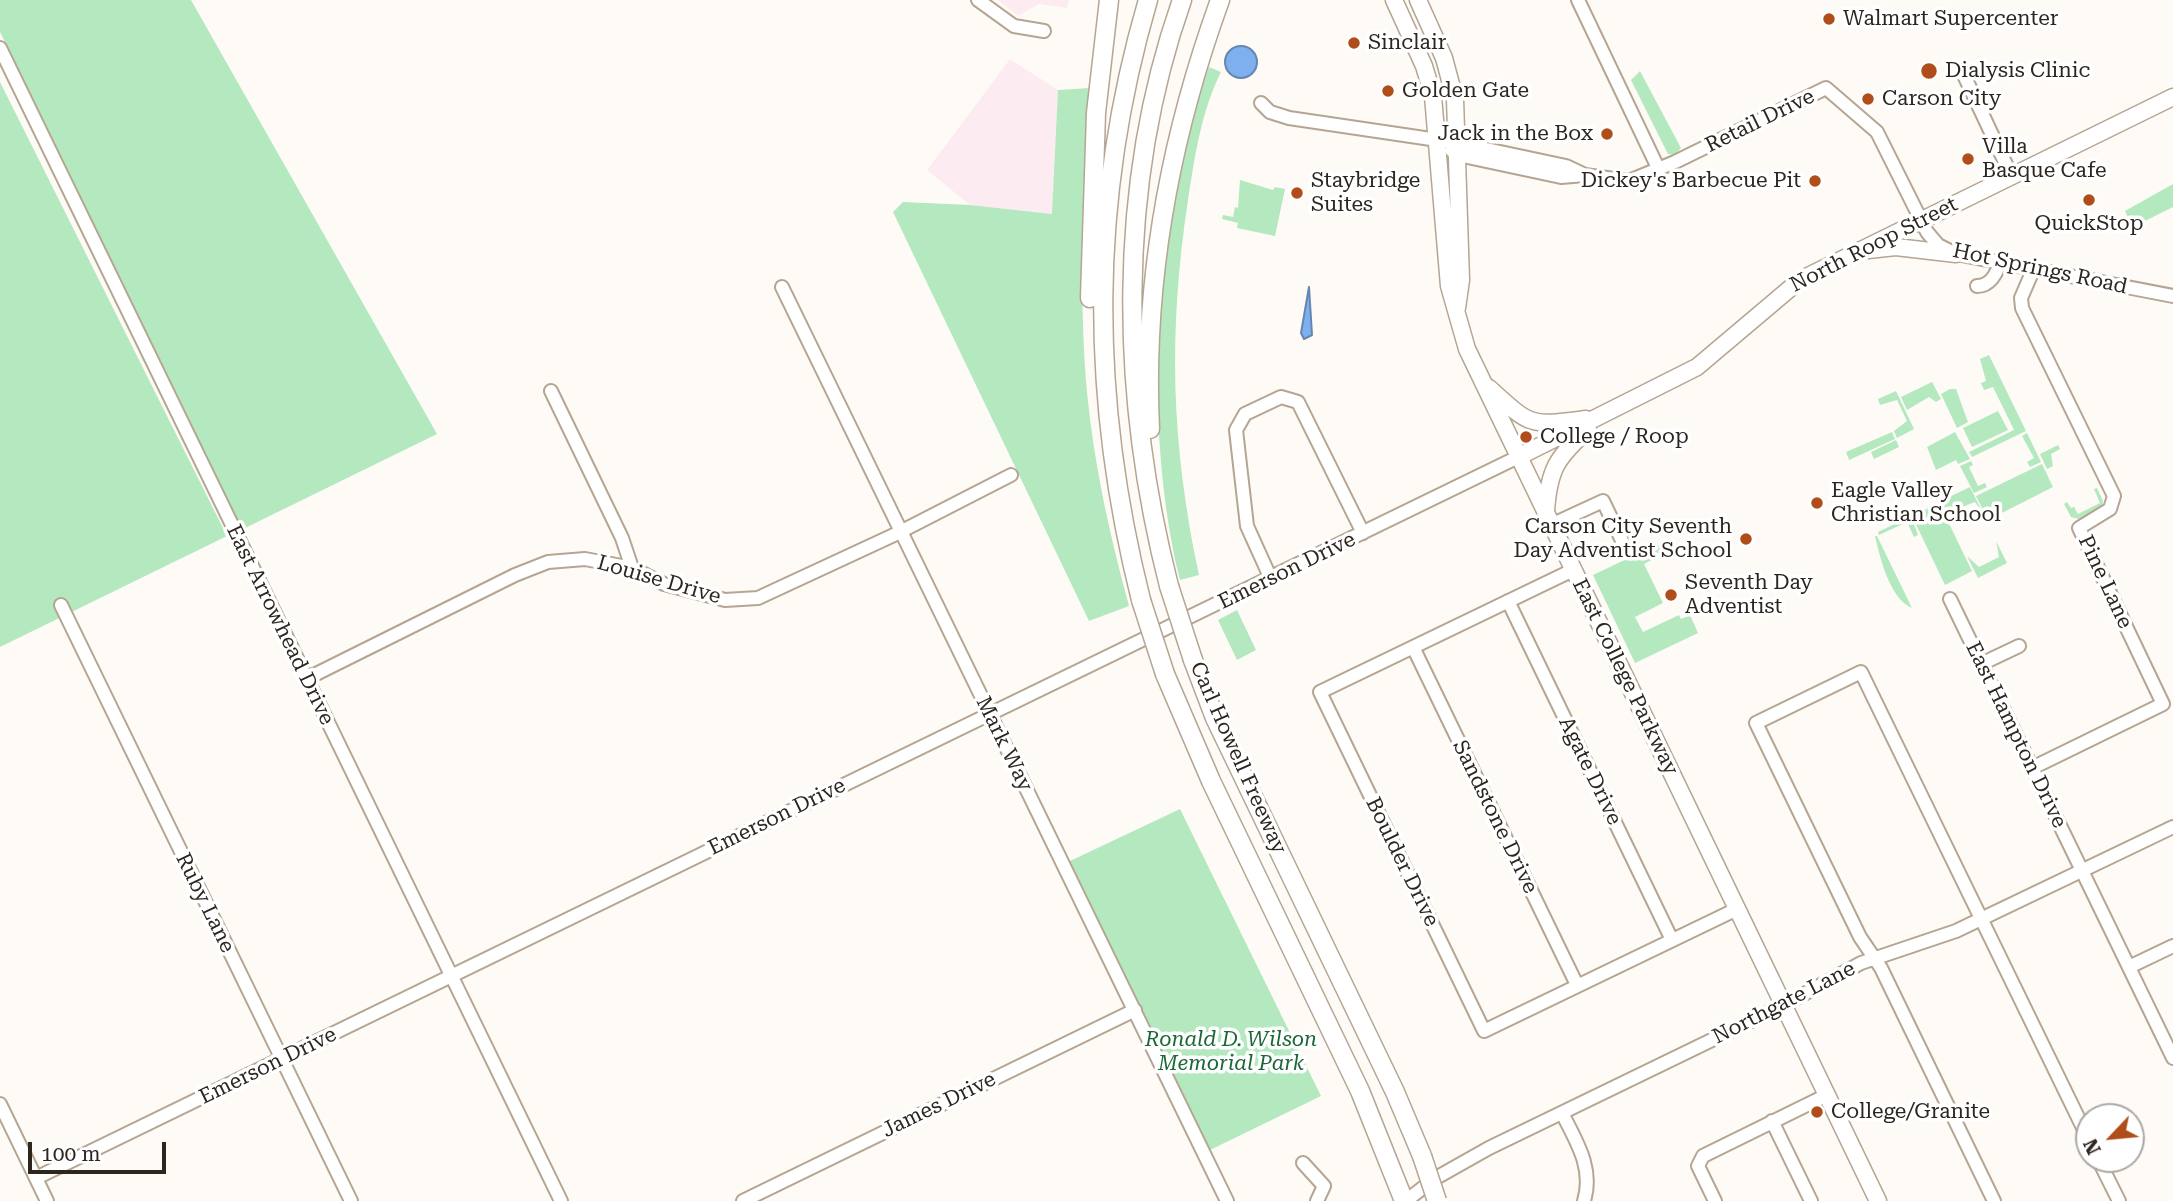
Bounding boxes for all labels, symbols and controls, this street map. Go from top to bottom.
place label: Walmart Supercenter [1843,6,2058,32]
marker: Walmart Supercenter [1821,11,1837,27]
place label: Sinclair [1368,30,1446,56]
marker: Sinclair [1346,35,1362,51]
place label: Dialysis Clinic [1945,58,2090,84]
marker: Dialysis Clinic [1919,61,1939,81]
place label: Golden Gate [1402,78,1529,104]
marker: Golden Gate [1380,83,1396,99]
street label: Retail Drive [1701,84,1819,158]
place label: Carson City [1882,86,2001,112]
marker: Carson City [1860,91,1876,107]
place label: Jack in the Box [1438,121,1593,147]
marker: Jack in the Box [1599,126,1615,142]
place label: Villa Basque Cafe [1982,134,2107,184]
marker: Villa Basque Cafe [1960,151,1976,167]
place label: Staybridge Suites [1311,168,1420,218]
place label: Dickey's Barbecue Pit [1581,168,1801,194]
marker: Dickey's Barbecue Pit [1807,173,1823,189]
marker: Staybridge Suites [1289,185,1305,201]
street label: North Roop Street [1786,192,1962,298]
marker: QuickStop [2081,192,2097,208]
place label: QuickStop [2035,211,2143,237]
street label: Hot Springs Road [1950,238,2130,300]
place label: College / Roop [1540,424,1689,450]
marker: College / Roop [1518,429,1534,445]
place label: Eagle Valley Christian School [1831,478,2001,528]
marker: Eagle Valley Christian School [1809,495,1825,511]
place label: Carson City Seventh Day Adventist School [1513,514,1732,564]
street label: East Arrowhead Drive [221,521,339,729]
street label: Emerson Drive [1214,527,1360,615]
marker: Carson City Seventh Day Adventist School [1738,531,1754,547]
street label: Pine Lane [2072,531,2138,633]
street label: Louise Drive [594,550,724,610]
place label: Seventh Day Adventist [1685,570,1813,620]
street label: East College Parkway [1567,575,1683,779]
marker: Seventh Day Adventist [1663,587,1679,603]
street label: East Hampton Drive [1960,638,2072,832]
street label: Carl Howell Freeway [1184,658,1292,858]
street label: Mark Way [970,693,1038,795]
street label: Agate Drive [1553,713,1627,829]
street label: Sandstone Drive [1447,736,1543,898]
street label: Emerson Drive [704,773,850,861]
street label: Boulder Drive [1360,793,1444,931]
street label: Ruby Lane [170,849,240,957]
street label: Northgate Lane [1708,956,1860,1050]
street label: Emerson Drive [195,1022,341,1110]
park label: Ronald D. Wilson Memorial Park [1145,1027,1317,1077]
street label: James Drive [878,1067,1000,1143]
place label: College/Granite [1831,1099,1990,1125]
north arrow [2075,1103,2145,1173]
marker: College/Granite [1809,1104,1825,1120]
scale bar [32,1128,170,1172]
text: N [2079,1135,2106,1158]
text: 100 m [41,1142,101,1166]

